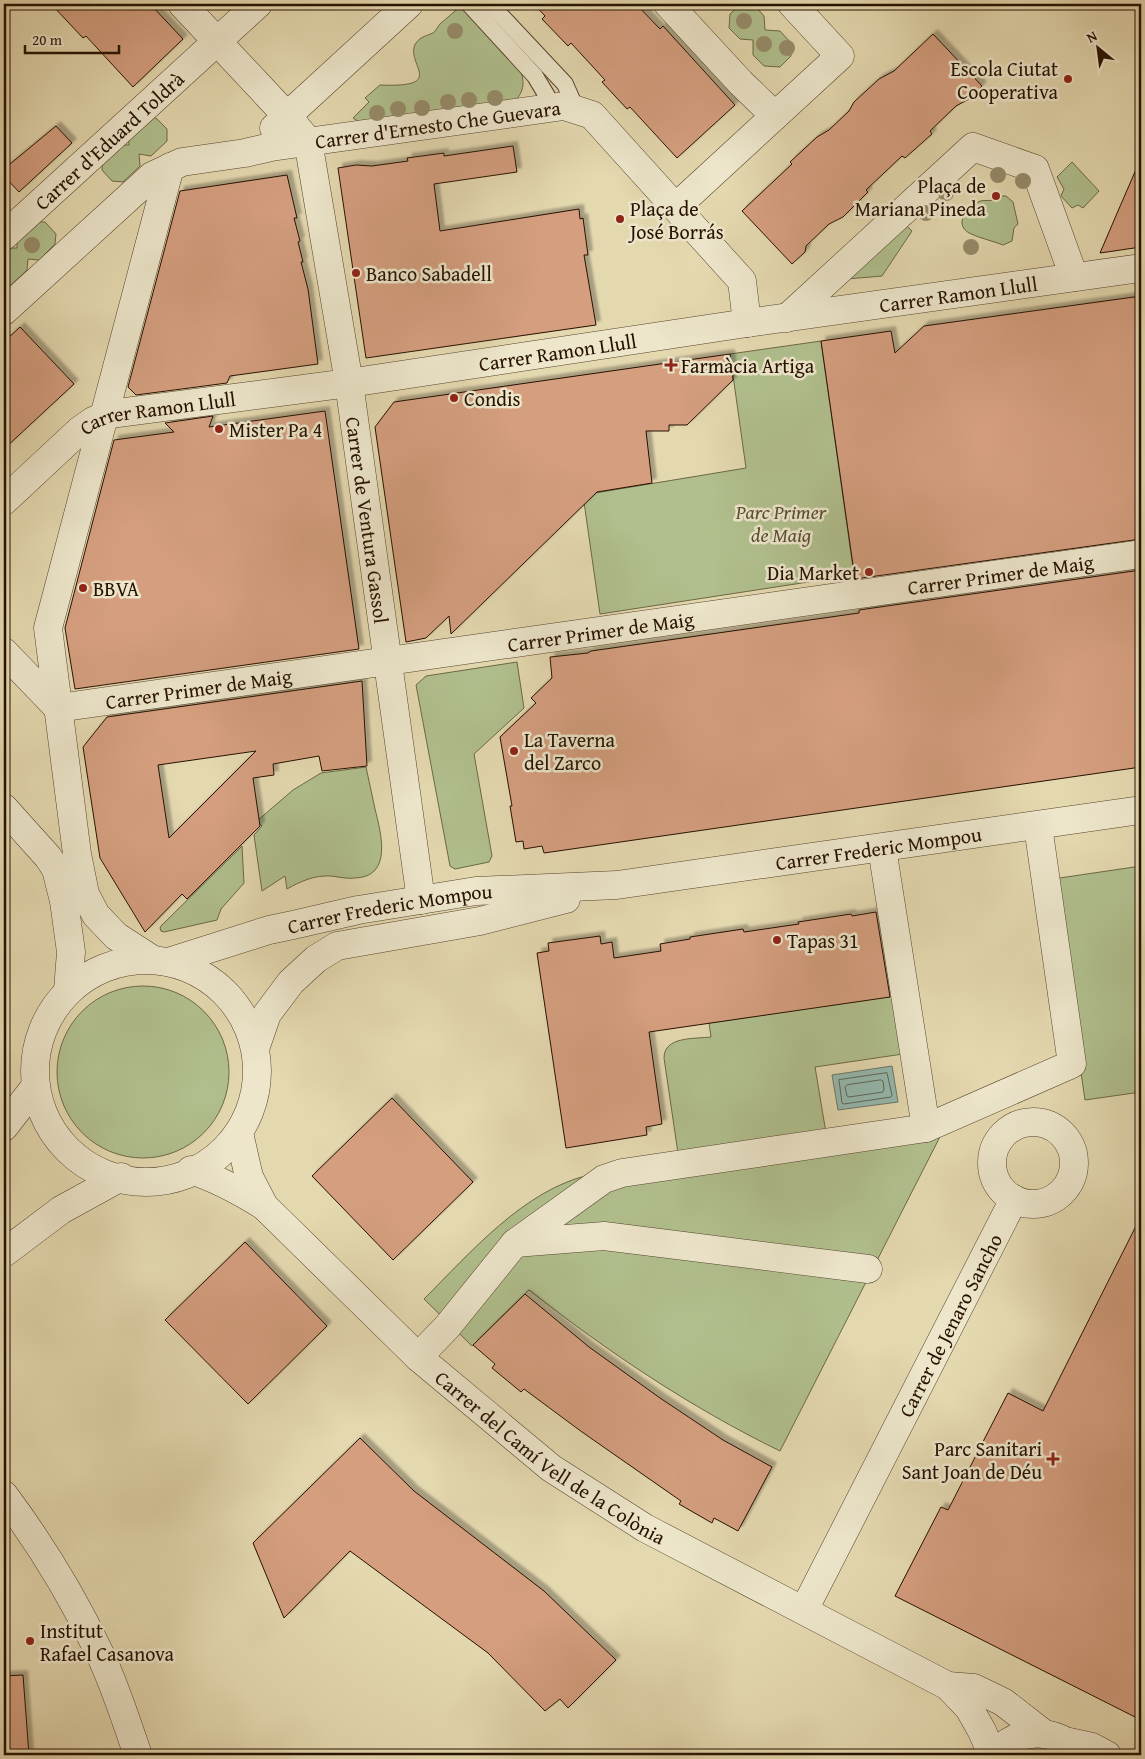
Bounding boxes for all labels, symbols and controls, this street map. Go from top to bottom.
scale bar [25,22,119,54]
north arrow [1072,22,1122,72]
text: N [1083,25,1101,48]
text: 20 m [32,29,63,50]
place label: Escola Ciutat Cooperativa [951,54,1059,106]
street label: Carrer d'Eduard Toldrà [28,64,190,216]
marker: Escola Ciutat Cooperativa [1062,73,1074,85]
street label: Carrer d'Ernesto Che Guevara [313,92,563,155]
place label: Plaça de Mariana Pineda [855,171,987,223]
marker: Plaça de Mariana Pineda [990,190,1002,202]
place label: Plaça de José Borrás [627,194,724,246]
marker: Plaça de José Borrás [614,213,626,225]
place label: Banco Sabadell [366,259,492,288]
marker: Banco Sabadell [350,267,362,279]
street label: Carrer Ramon Llull [877,268,1039,319]
street label: Carrer Ramon Llull [477,325,639,378]
place label: Farmàcia Artiga [681,351,815,380]
marker: Farmàcia Artiga [665,359,677,371]
street label: Carrer Ramon Llull [73,383,238,441]
place label: Condis [464,384,521,413]
marker: Condis [448,392,460,404]
place label: Mister Pa 4 [229,415,322,444]
street label: Carrer de Ventura Gassol [339,415,397,626]
marker: Mister Pa 4 [213,423,225,435]
park label: Parc Primer de Maig [735,497,827,549]
street label: Carrer Primer de Maig [906,546,1095,602]
place label: Dia Market [767,558,859,587]
marker: Dia Market [863,566,875,578]
place label: BBVA [93,574,139,603]
marker: BBVA [77,582,89,594]
street label: Carrer Primer de Maig [506,603,695,658]
street label: Carrer Primer de Maig [104,660,294,716]
place label: La Taverna del Zarco [524,725,616,777]
marker: La Taverna del Zarco [508,745,520,757]
street label: Carrer Frederic Mompou [774,818,984,877]
street label: Carrer Frederic Mompou [285,876,493,940]
place label: Tapas 31 [787,926,859,955]
marker: Tapas 31 [771,934,783,946]
street label: Carrer de Jenaro Sancho [891,1228,1009,1422]
street label: Carrer del Camí Vell de la Colònia [429,1363,671,1551]
place label: Parc Sanitari Sant Joan de Déu [902,1434,1042,1486]
marker: Parc Sanitari Sant Joan de Déu [1046,1452,1060,1466]
place label: Institut Rafael Casanova [40,1616,175,1668]
marker: Institut Rafael Casanova [24,1635,36,1647]

